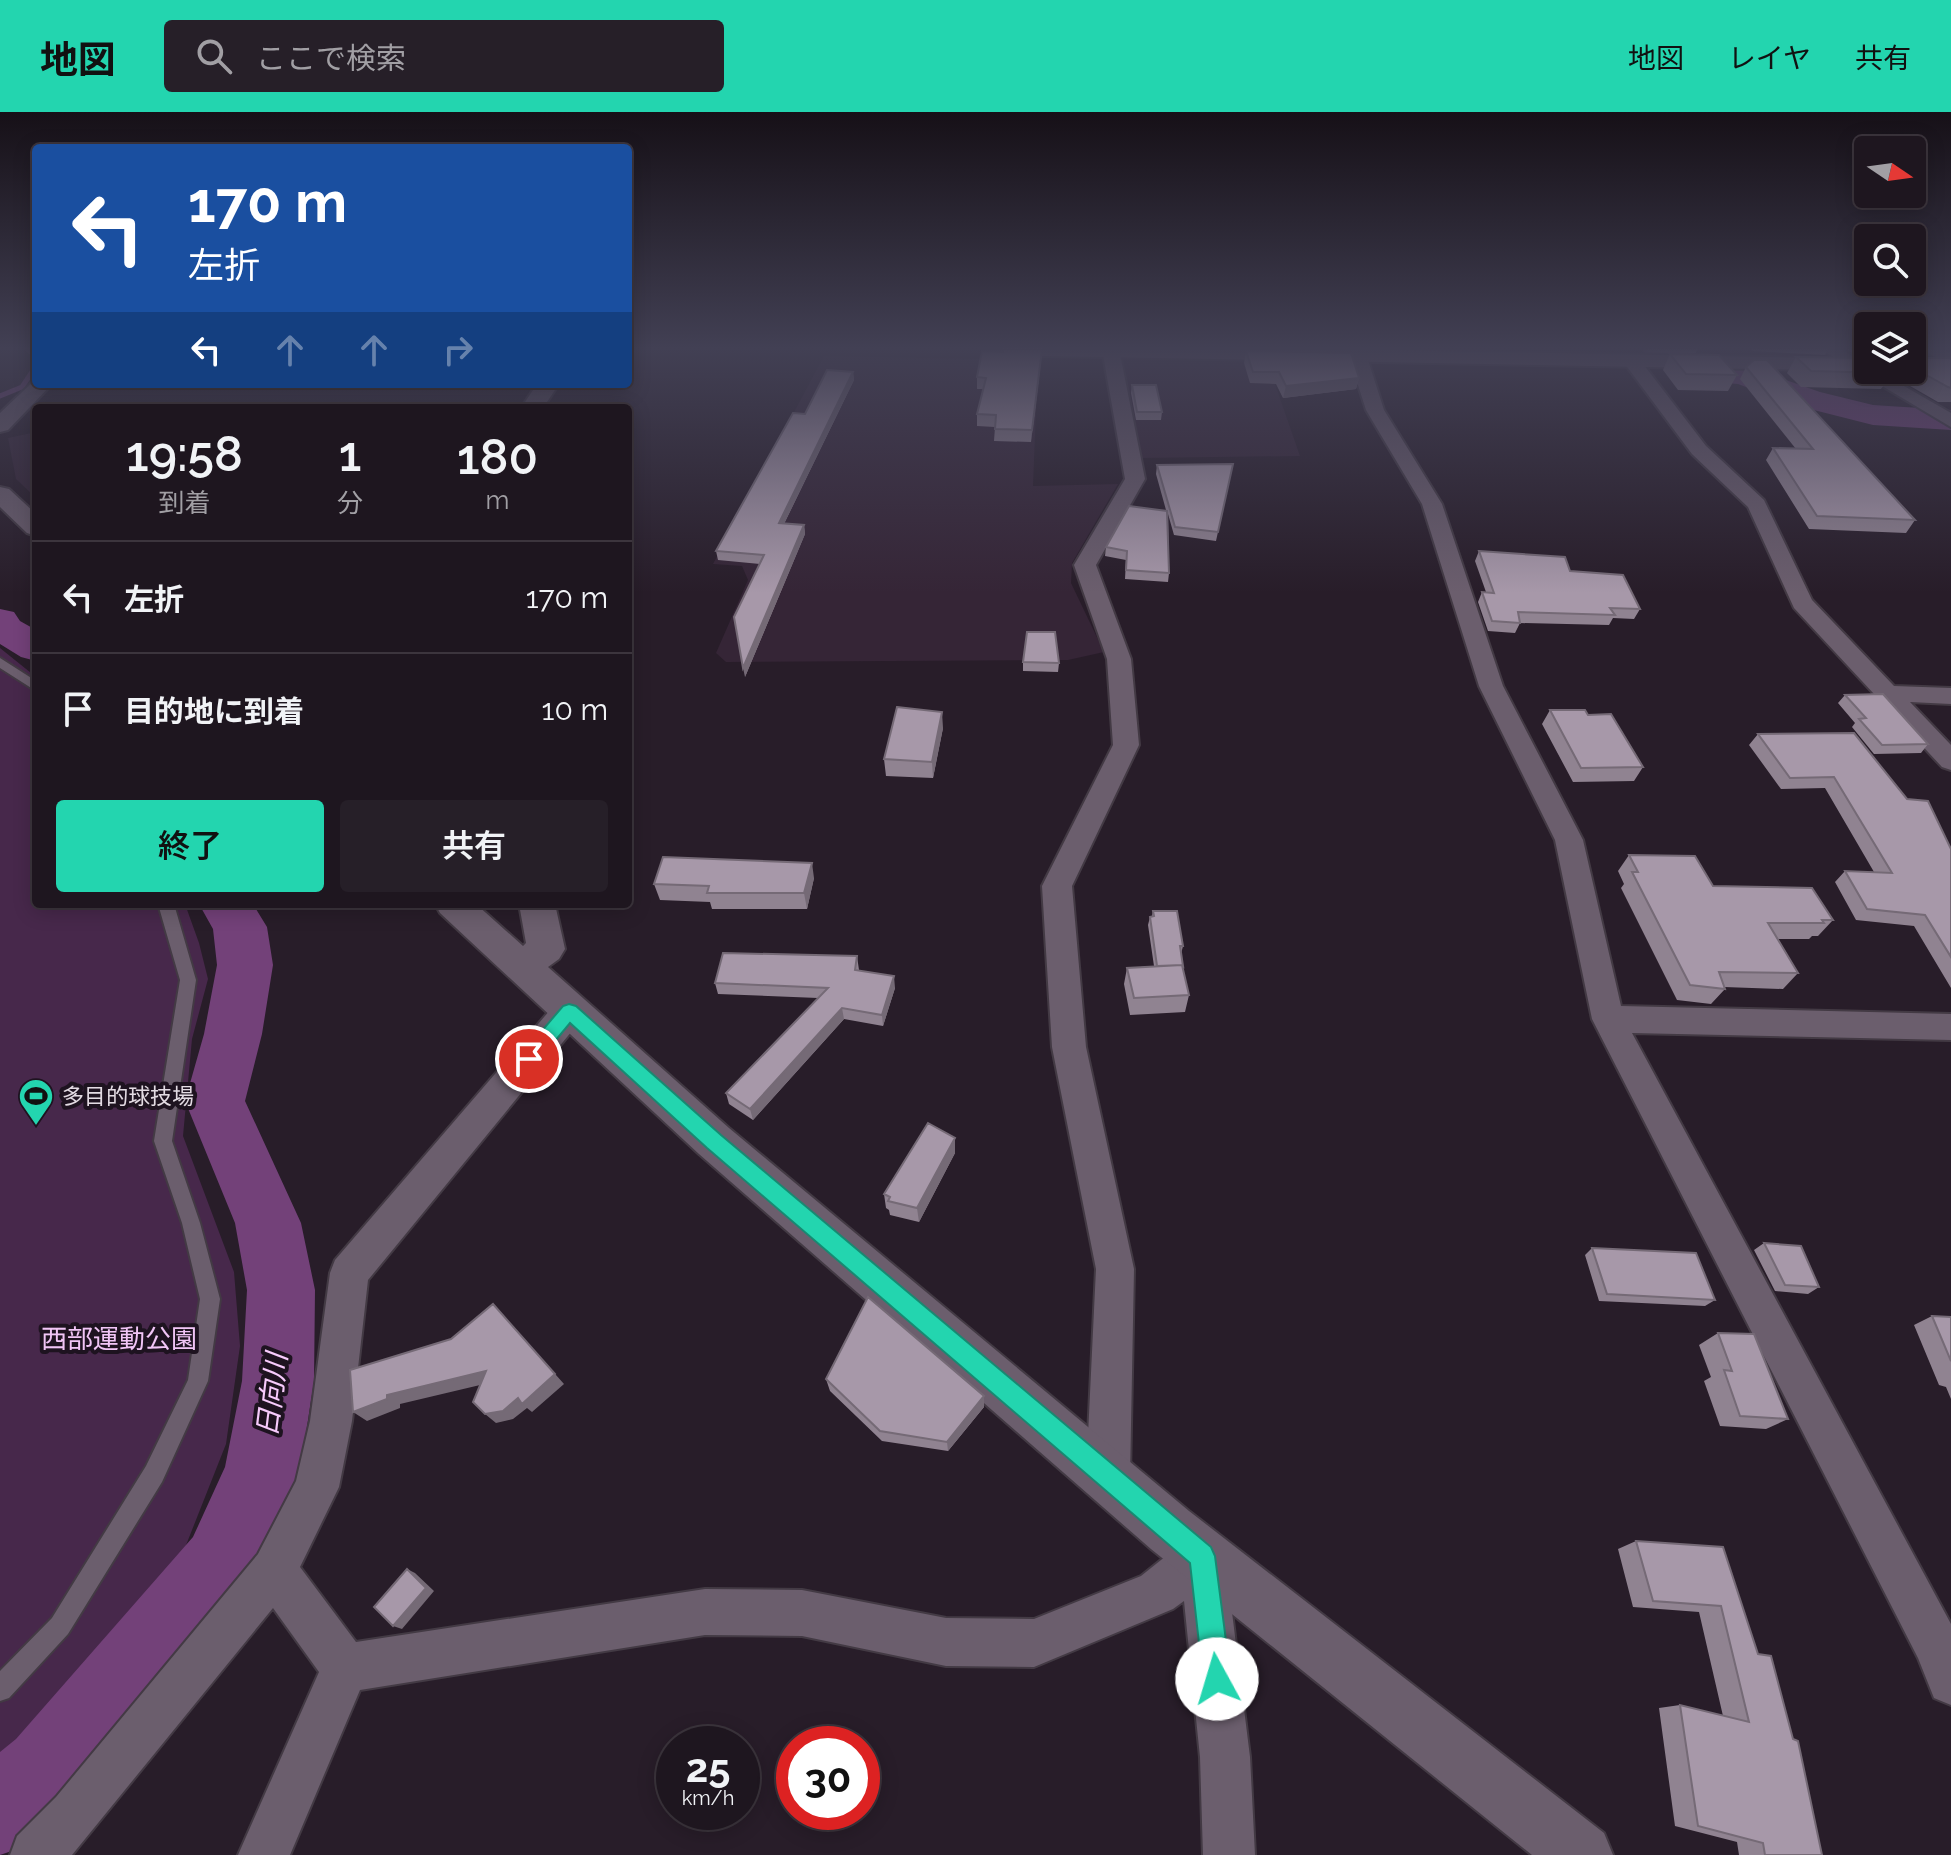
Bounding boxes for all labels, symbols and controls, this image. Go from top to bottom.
search box [164,20,724,92]
icon: search [192,34,236,78]
text: 地図 [40,37,116,82]
text: ここで検索 [256,41,406,76]
text: 地図 [1628,42,1684,75]
text: レイヤ [1728,42,1811,75]
text: 共有 [1855,42,1911,75]
north arrow [1854,136,1926,208]
map controls [1854,136,1926,384]
text: 170 m [188,169,347,235]
icon: left [56,176,160,280]
button: search [1854,224,1926,296]
text: 左折 [188,244,260,286]
button: layers [1854,312,1926,384]
icon: left [184,328,228,372]
icon: ahead [268,328,312,372]
icon: ahead [352,328,396,372]
icon: right [436,328,480,372]
text: 19:58 [126,426,243,482]
text: 1 [339,426,361,482]
text: 180 [457,429,538,485]
text: m [486,485,509,515]
text: 到着 [158,488,210,518]
text: 分 [337,488,363,518]
icon: left [56,575,100,619]
text: 170 m [526,580,608,615]
text: 左折 [124,582,184,617]
icon: arrive [56,687,100,731]
text: 10 m [542,692,608,727]
text: 目的地に到着 [124,694,304,729]
button: 終了 [56,800,324,892]
button: 共有 [340,800,608,892]
pin [495,1025,563,1093]
icon: arrive [507,1037,551,1081]
sports icon: 多目的球技場 [17,1077,55,1127]
place label: 多目的球技場 [62,1083,194,1109]
park label: 西部運動公園 [41,1324,197,1354]
water label: 日向川 [251,1348,294,1439]
position arrow [1175,1637,1259,1721]
speed limit sign: 30 [776,1726,880,1830]
text: 25 [686,1744,730,1791]
text: km/h [682,1786,734,1810]

